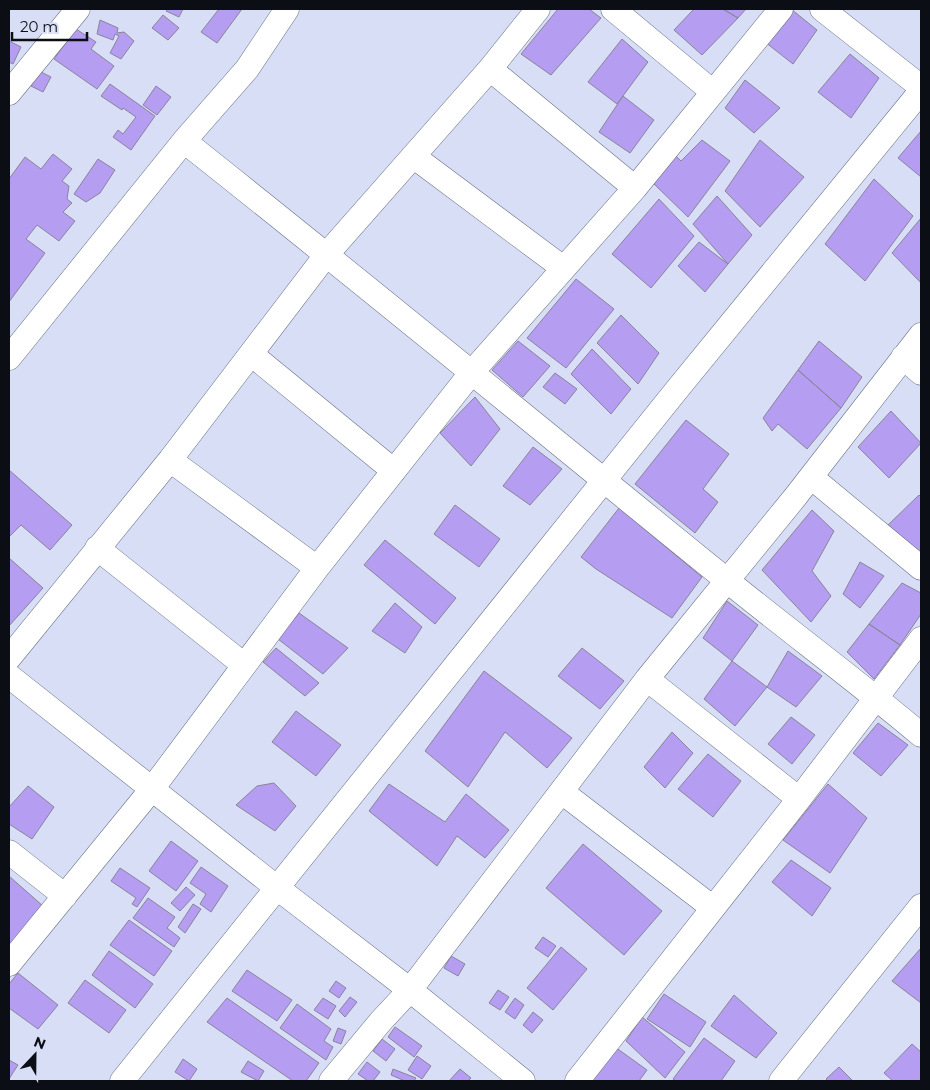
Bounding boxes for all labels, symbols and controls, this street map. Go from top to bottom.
scale bar [12,10,88,42]
text: 20 m [20,17,58,36]
north arrow [10,1030,60,1080]
text: N [31,1032,48,1053]

